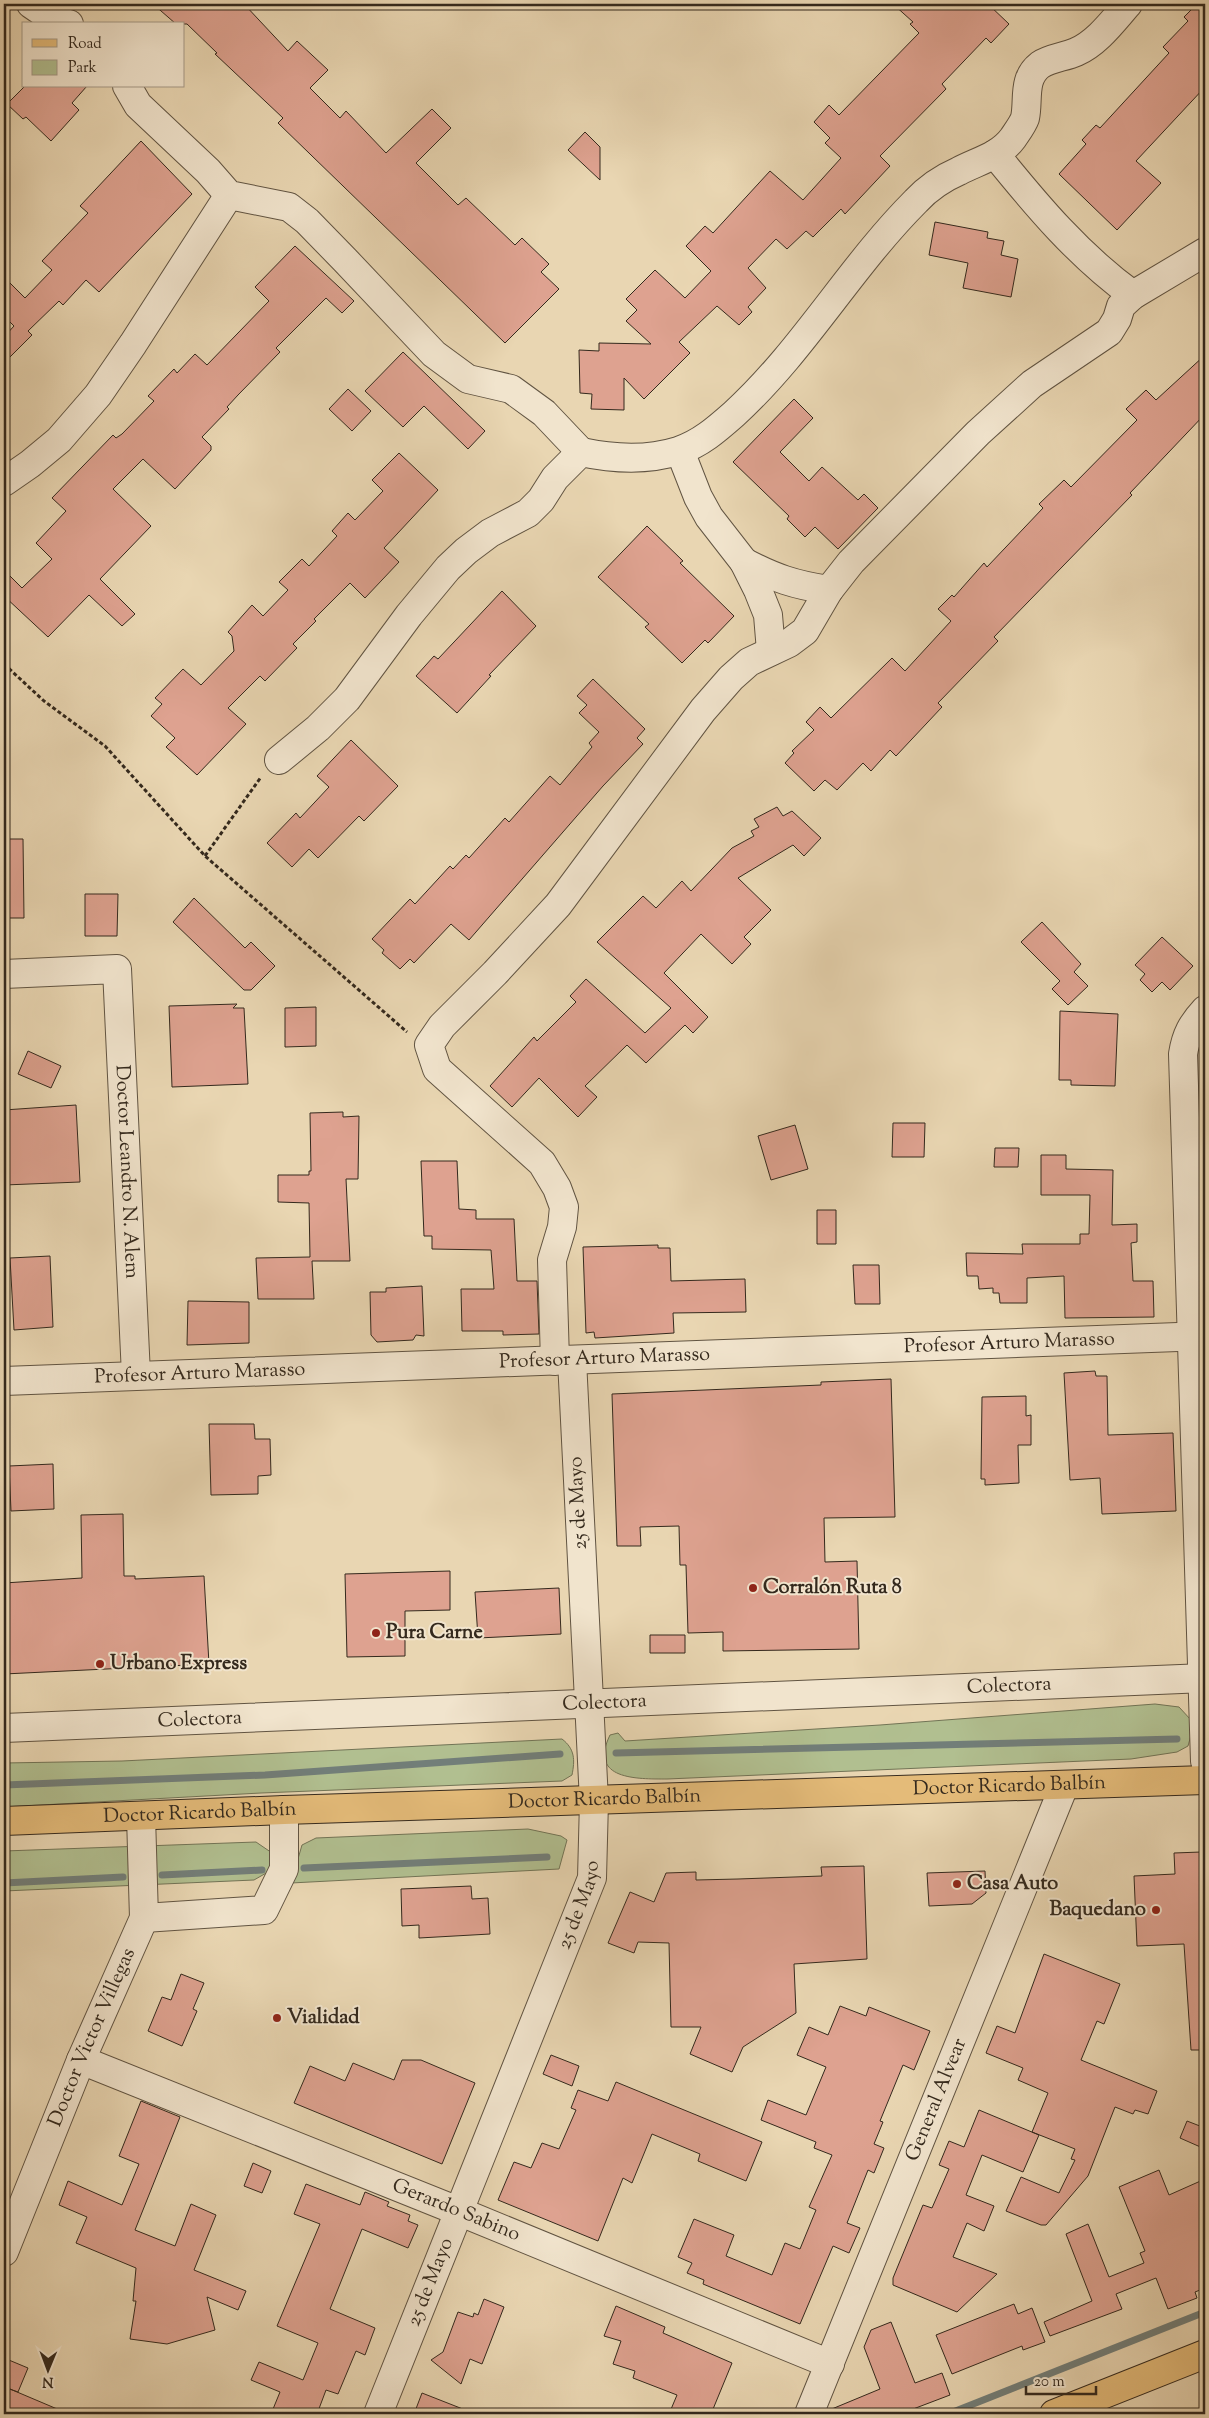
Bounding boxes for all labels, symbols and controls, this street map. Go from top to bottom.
legend [22,22,185,88]
text: Road [68,34,102,55]
text: Park [68,58,97,79]
street label: Doctor Leandro N. Alem [107,1064,146,1280]
street label: Profesor Arturo Marasso [903,1325,1115,1362]
street label: Profesor Arturo Marasso [499,1340,711,1377]
street label: Profesor Arturo Marasso [94,1355,306,1392]
street label: 25 de Mayo [562,1456,596,1550]
place label: Corralón Ruta 8 [763,1574,902,1603]
marker: Corralón Ruta 8 [747,1582,759,1594]
place label: Pura Carne [386,1619,483,1648]
marker: Pura Carne [370,1627,382,1639]
place label: Urbano Express [110,1650,247,1679]
marker: Urbano Express [94,1658,106,1670]
street label: Colectora [966,1670,1052,1702]
street label: Colectora [562,1687,647,1719]
street label: Colectora [157,1704,243,1736]
street label: Doctor Ricardo Balbín [912,1769,1107,1804]
street label: Doctor Ricardo Balbín [508,1782,702,1817]
street label: Doctor Ricardo Balbín [103,1795,297,1832]
street label: 25 de Mayo [550,1860,607,1954]
place label: Casa Auto [967,1870,1058,1899]
marker: Casa Auto [951,1878,963,1890]
place label: Baquedano [1050,1896,1146,1925]
marker: Baquedano [1150,1904,1162,1916]
street label: Doctor Victor Villegas [41,1943,143,2131]
place label: Vialidad [287,2004,360,2033]
marker: Vialidad [271,2012,283,2024]
street label: General Alvear [899,2034,975,2166]
street label: Gerardo Sabino [387,2171,525,2250]
street label: 25 de Mayo [400,2233,461,2331]
north arrow [22,2346,72,2396]
scale bar [1026,2363,1096,2395]
text: N [42,2371,54,2391]
text: 20 m [1034,2372,1065,2393]

